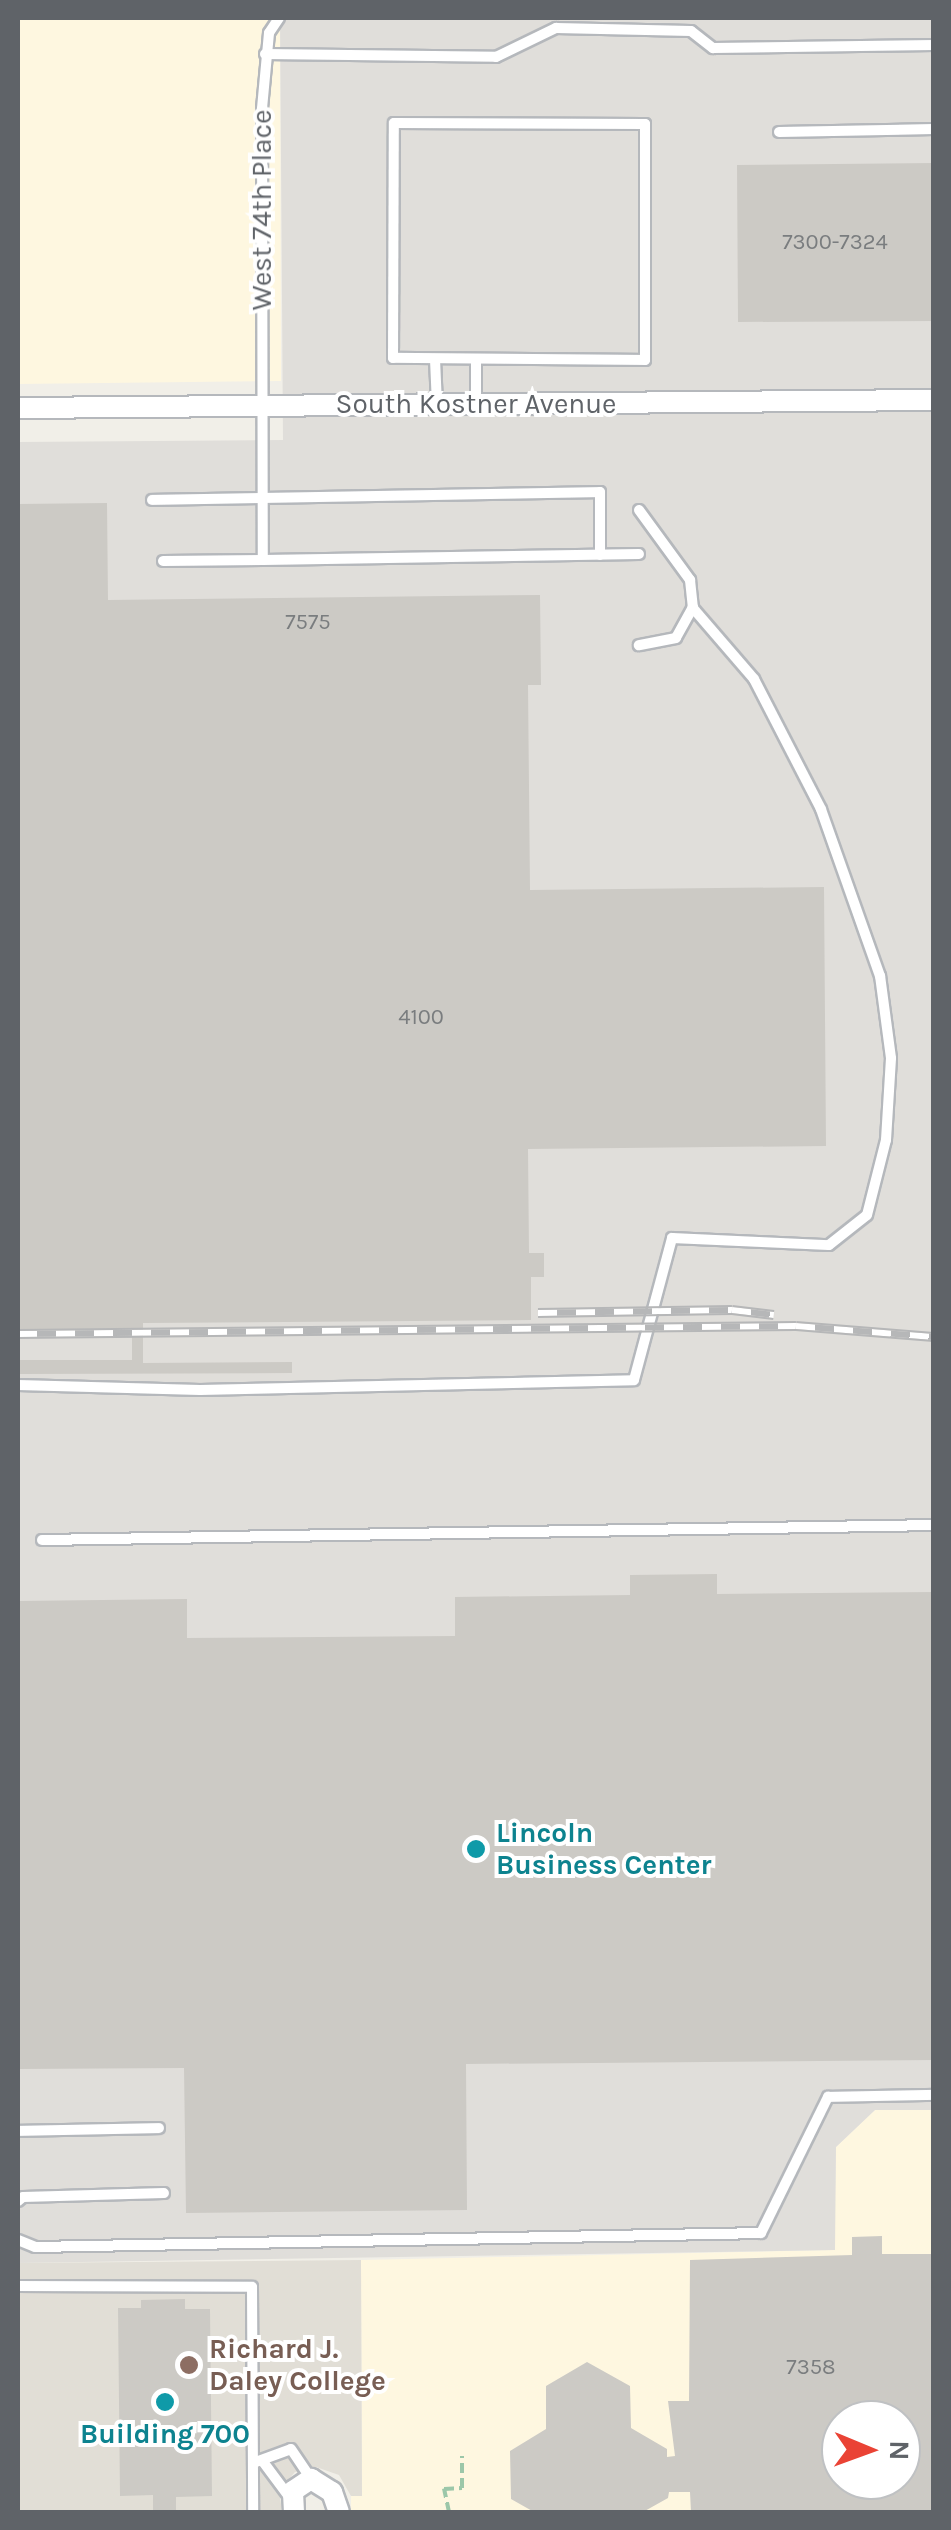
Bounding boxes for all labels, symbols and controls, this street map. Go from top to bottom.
street label: West 74th Place [245,110,279,310]
house number: 7300-7324 [782,230,888,256]
street label: South Kostner Avenue [335,387,617,421]
house number: 7575 [285,610,331,636]
house number: 4100 [398,1005,444,1031]
place label: Lincoln Business Center [496,1816,711,1882]
marker: Lincoln Business Center [465,1838,487,1860]
place label: Richard J. Daley College [209,2332,386,2398]
marker: Richard J. Daley College [178,2354,200,2376]
house number: 7358 [786,2355,836,2381]
marker: Building 700 [154,2391,176,2413]
north arrow [821,2400,921,2500]
place label: Building 700 [80,2417,250,2451]
text: N [883,2440,916,2461]

